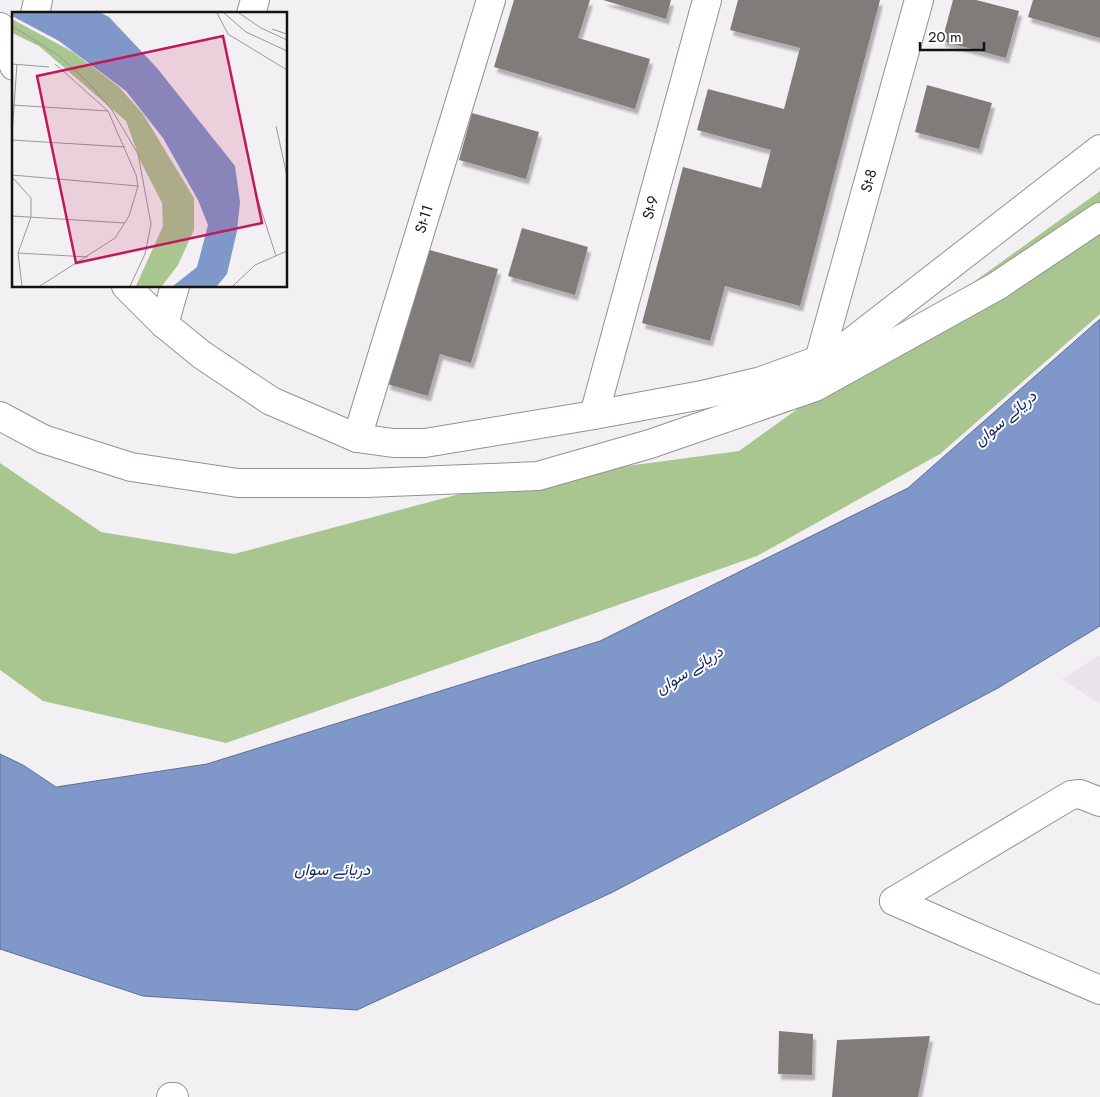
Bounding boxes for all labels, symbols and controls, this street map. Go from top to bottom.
inset map [12,12,288,288]
scale bar [920,20,984,52]
text: 20 m [928,26,962,48]
street label: St-8 [855,167,882,195]
street label: St-9 [637,193,664,222]
street label: St-11 [409,202,439,236]
water label: دریائے سواں [968,385,1042,451]
water label: دریائے سواں [651,640,728,700]
water label: دریائے سواں [294,858,370,881]

